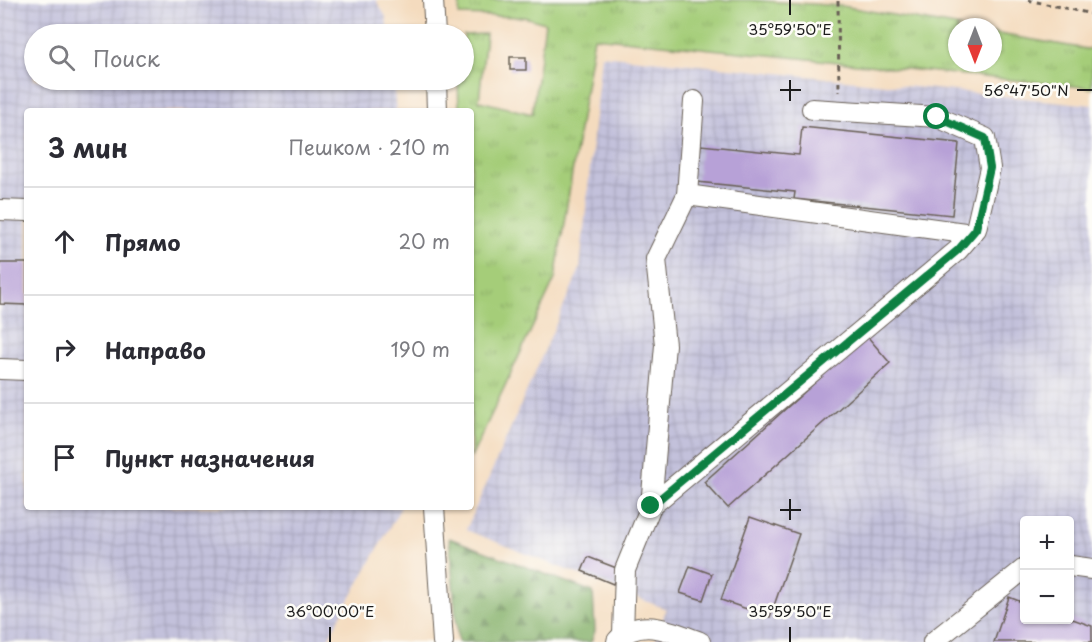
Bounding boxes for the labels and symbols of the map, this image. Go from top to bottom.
text: 35°59'50"E [748,17,832,40]
north arrow [948,18,1002,72]
text: 56°47'50"N [983,78,1069,101]
route start [923,103,949,129]
route end [637,492,663,518]
text: 36°00'00"E [286,599,374,622]
text: 35°59'50"E [748,599,832,622]

